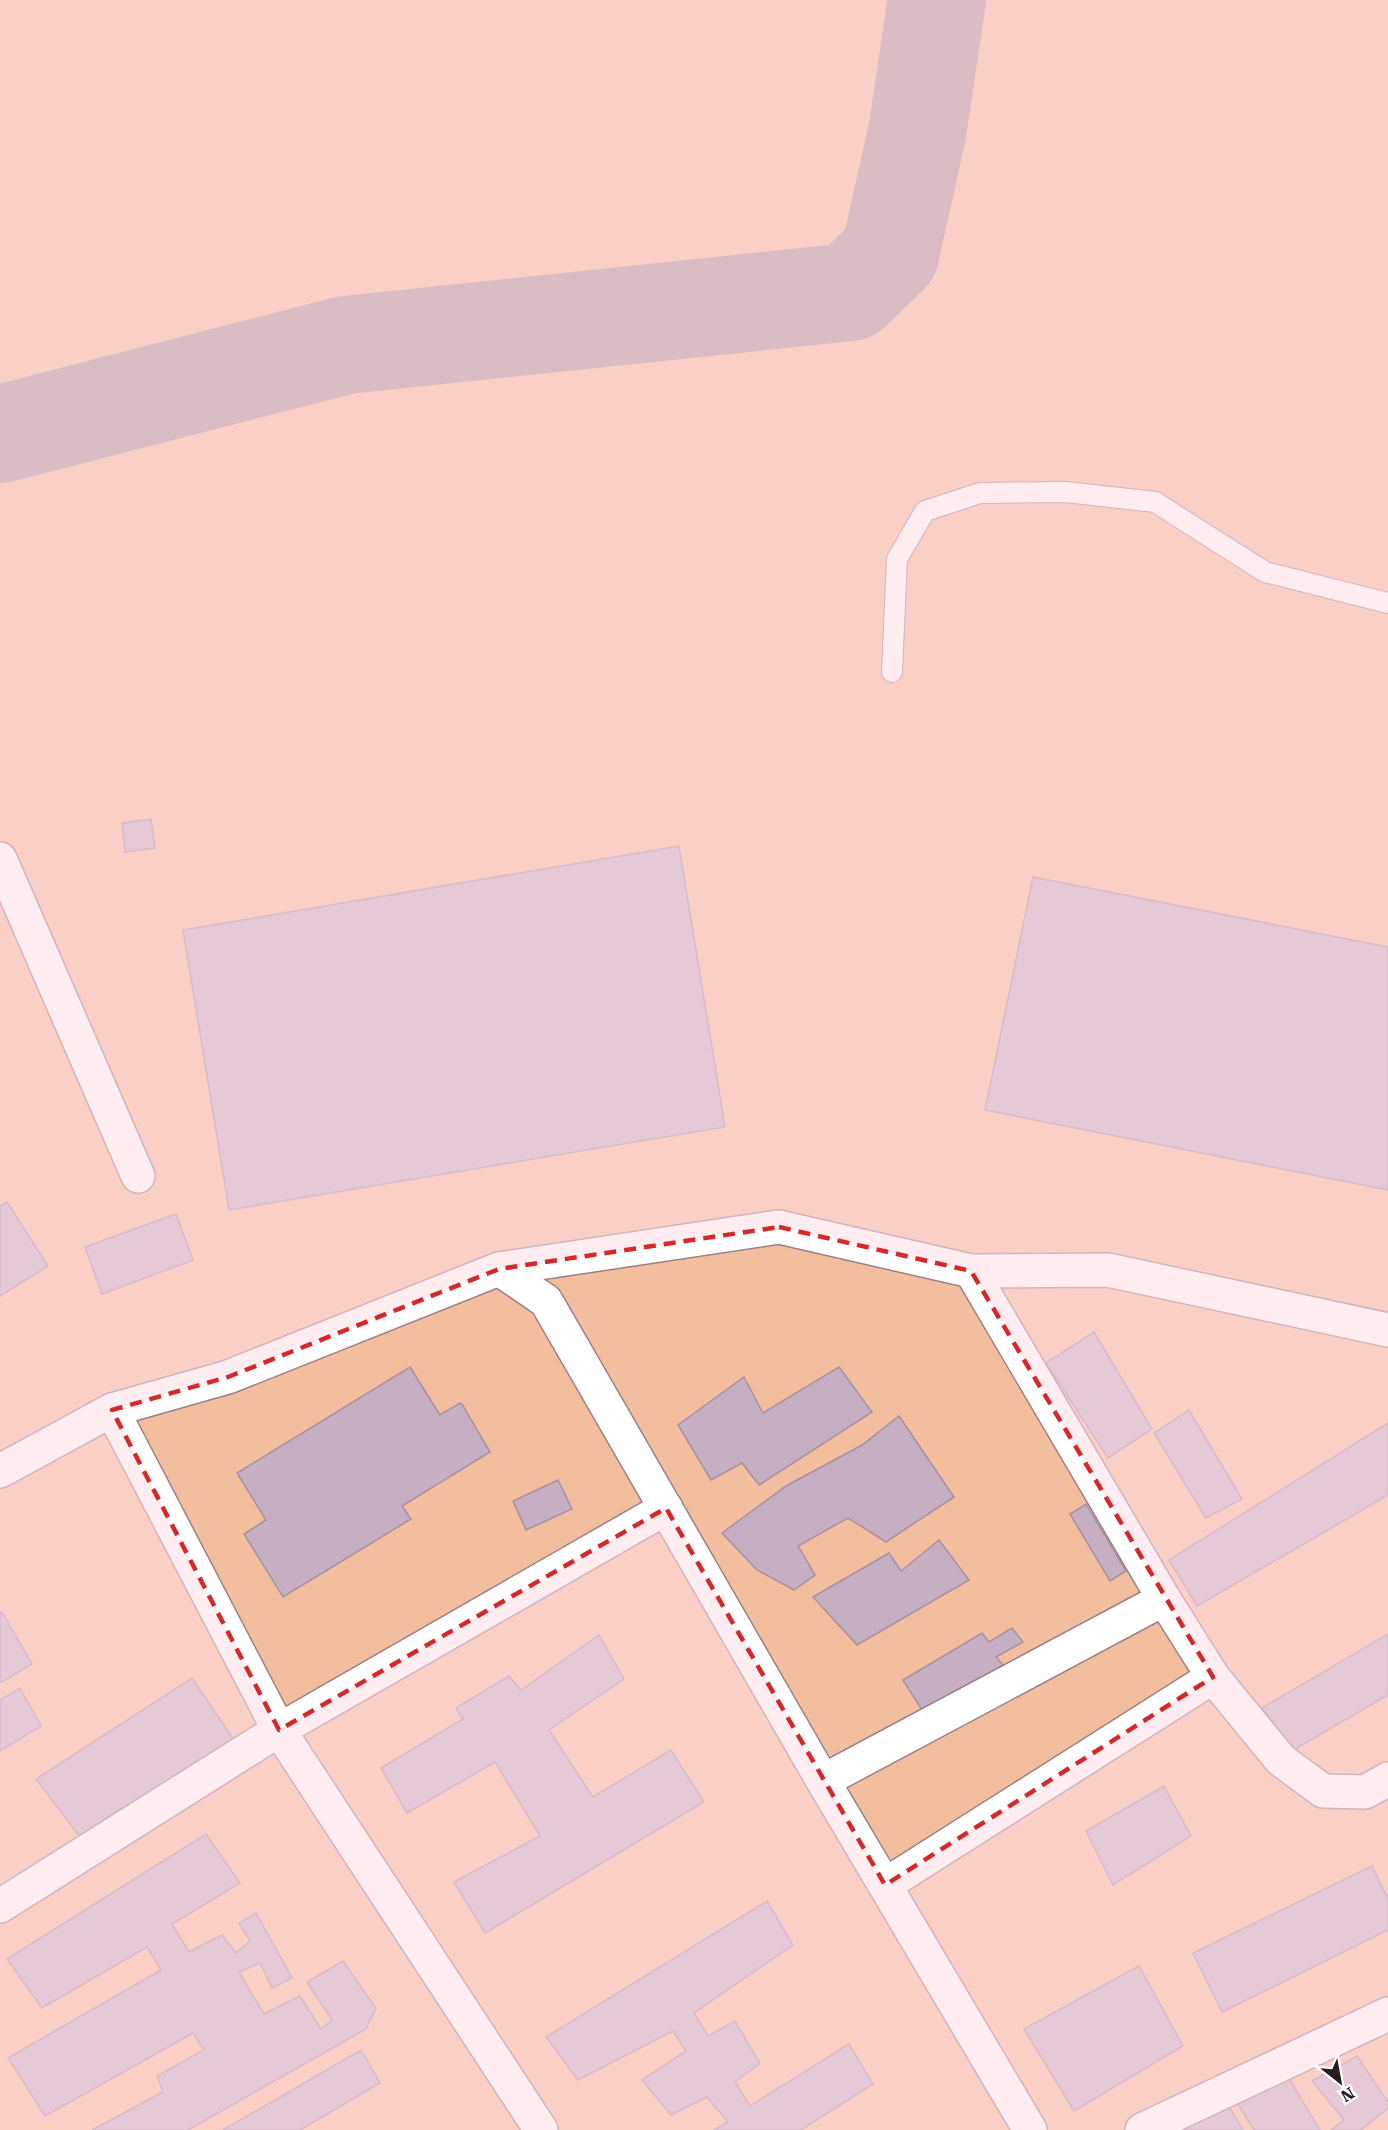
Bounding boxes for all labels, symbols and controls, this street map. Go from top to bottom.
north arrow [1310,2052,1370,2112]
text: N [1337,2083,1358,2106]

